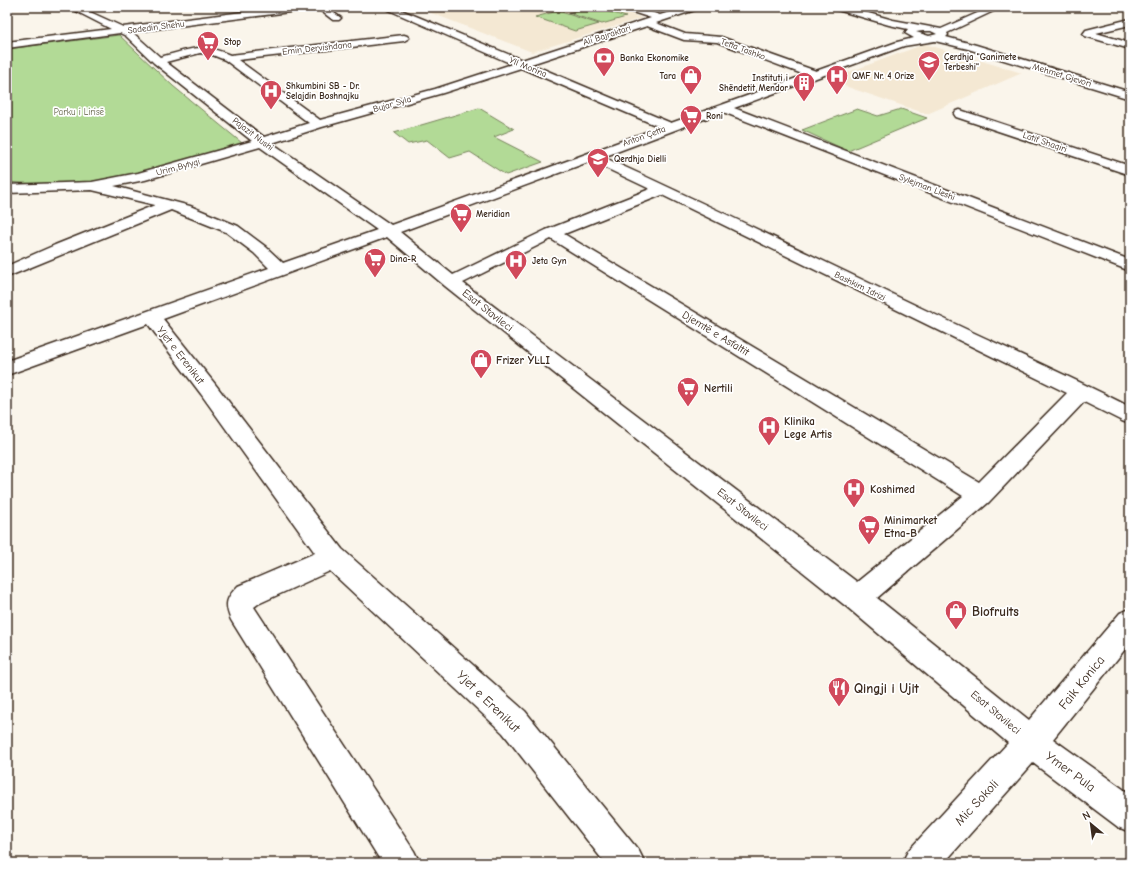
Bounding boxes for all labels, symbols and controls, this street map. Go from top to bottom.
street label: Sadedin Shehu [127,18,185,35]
street label: Ali Bajraktari [582,23,632,47]
supermarket icon: Stop [195,29,221,62]
street label: Tefta Tashko [719,36,767,62]
place label: Stop [224,37,241,47]
street label: Emin Dervishdana [282,39,352,57]
bank icon: Banka Ekonomike [591,45,617,78]
school or university icon: Çerdhja "Ganimete Terbeshi" [916,49,942,82]
place label: Çerdhja "Ganimete Terbeshi" [944,52,1017,72]
place label: Banka Ekonomike [620,53,689,63]
street label: Yll Morina [508,55,548,79]
street label: Mehmet Gjevori [1031,61,1093,89]
shop icon: Tara [678,63,704,96]
hospital icon: QMF Nr. 4 Orize [824,63,850,96]
building icon: Instituti i Shëndetit Mendor [791,70,817,103]
place label: Tara [660,71,676,81]
place label: QMF Nr. 4 Orize [852,71,915,81]
place label: Instituti i Shëndetit Mendor [719,73,788,93]
hospital icon: Shkumbini SB - Dr. Selajdin Boshnajku [258,78,284,111]
place label: Shkumbini SB - Dr. Selajdin Boshnajku [286,81,360,101]
street label: Bujar Syla [372,94,412,114]
supermarket icon: Roni [678,103,704,136]
park label: Parku i Lirisë [54,107,105,117]
place label: Roni [706,111,723,121]
street label: Pajazit Nushi [231,115,275,153]
street label: Anton Çetta [621,124,667,148]
street label: Latif Shaqiri [1022,130,1068,154]
school or university icon: Qerdhja Dielli [585,146,611,179]
place label: Qerdhja Dielli [614,154,666,164]
street label: Urim Bytyqi [155,156,201,178]
street label: Sylejman Lleshi [898,172,956,202]
supermarket icon: Meridian [448,201,474,234]
place label: Meridian [476,209,510,219]
supermarket icon: Dina-R [362,246,388,279]
hospital icon: Jeta Gyn [503,248,529,281]
place label: Dina-R [390,254,417,264]
place label: Jeta Gyn [532,256,567,266]
street label: Bashkim Idrizi [833,269,887,303]
street label: Esat Stavileci [460,286,516,334]
street label: Djemtë e Asfaltit [680,308,752,359]
street label: Yjet e Erenikut [154,324,208,387]
shop icon: Frizer YLLI [468,347,494,380]
place label: Frizer YLLI [496,354,550,367]
supermarket icon: Nertili [675,375,701,408]
place label: Nertili [704,382,733,395]
hospital icon: Klinika Lege Artis [756,414,782,447]
place label: Klinika Lege Artis [784,415,832,441]
hospital icon: Koshimed [841,476,867,509]
place label: Koshimed [870,483,915,496]
street label: Esat Stavileci [715,485,771,533]
supermarket icon: Minimarket Etna-B [856,513,882,546]
place label: Minimarket Etna-B [884,514,938,540]
shop icon: Biofruits [943,598,969,631]
place label: Biofruits [972,604,1019,619]
street label: Faik Konica [1055,653,1107,712]
street label: Yjet e Erenikut [454,667,524,736]
restaurant icon: Qingji i Ujit [826,675,852,708]
place label: Qingji i Ujit [854,681,920,696]
street label: Esat Stavileci [968,688,1023,737]
street label: Ymer Pula [1043,748,1099,795]
street label: Mic Sokoli [951,776,1001,828]
north arrow [1071,804,1111,844]
text: N [1080,808,1093,823]

